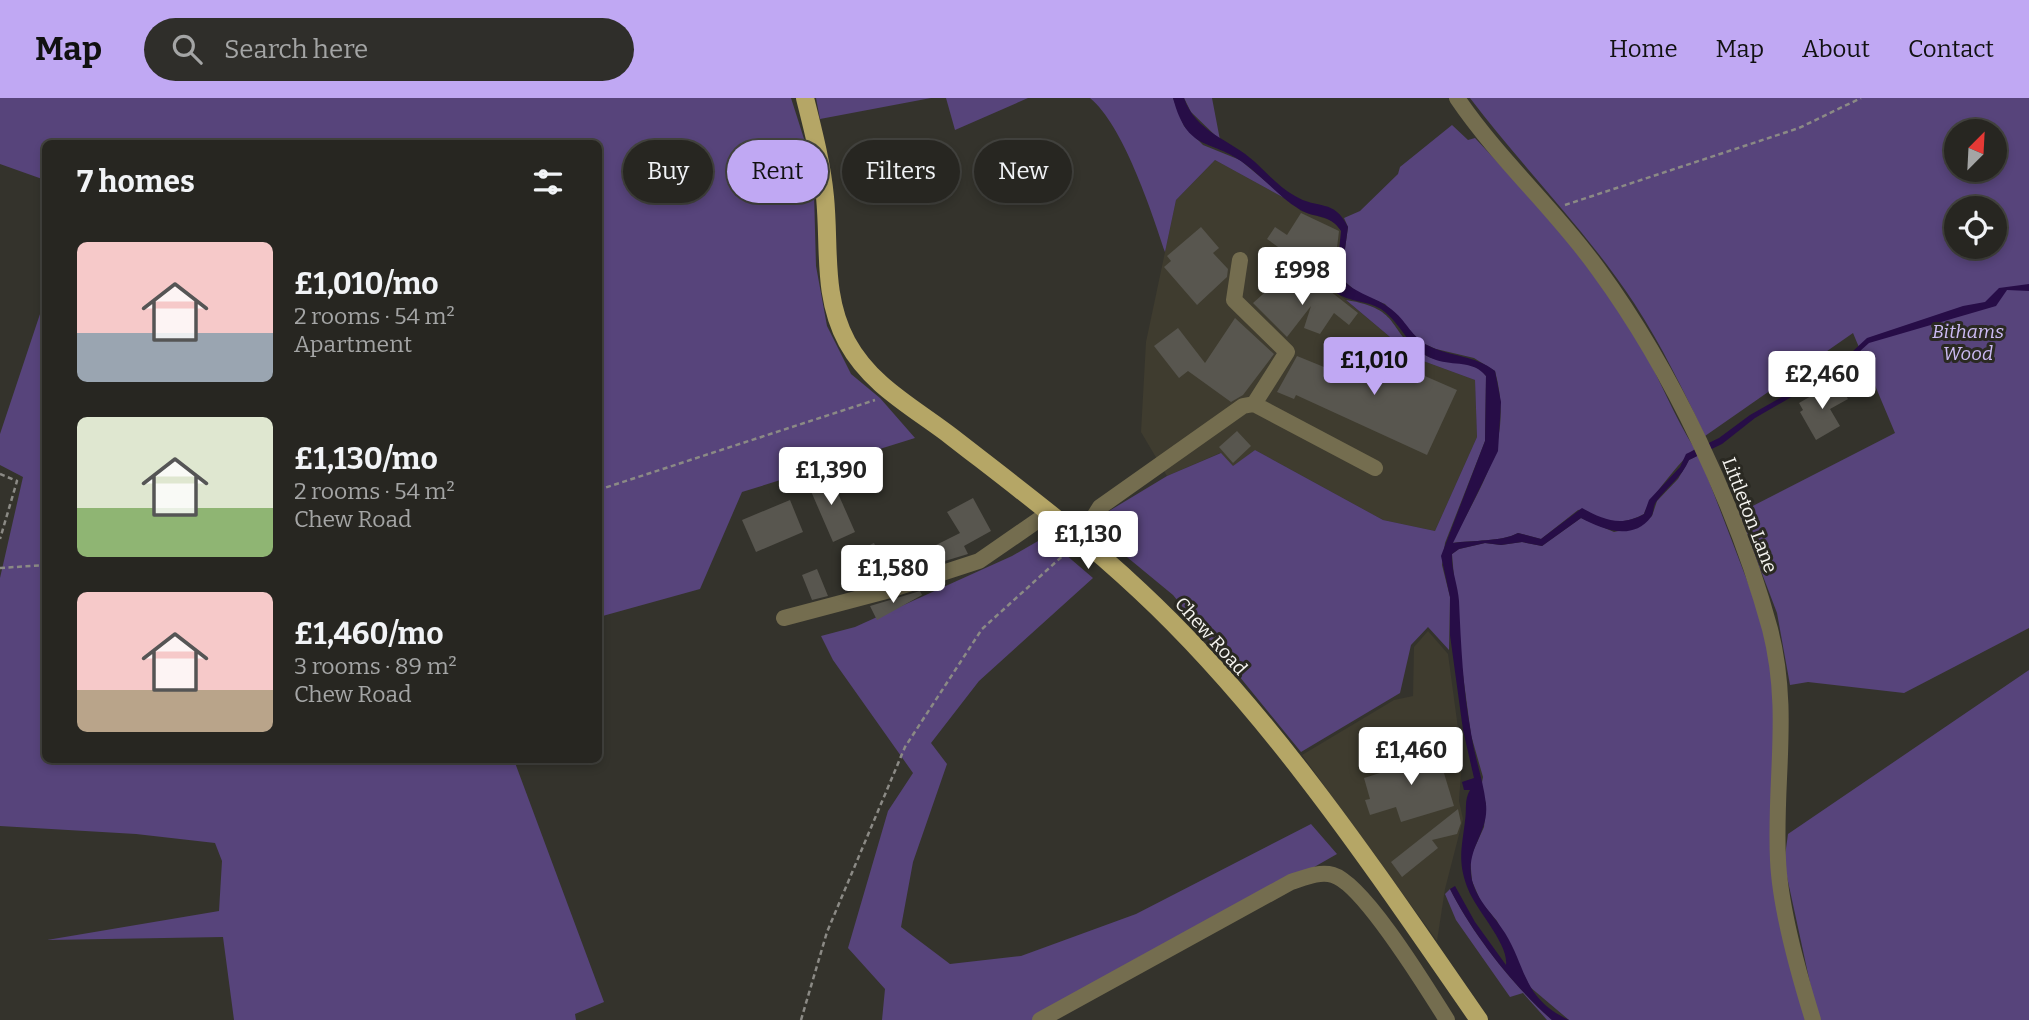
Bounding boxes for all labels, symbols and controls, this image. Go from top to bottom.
search box [144,18,634,81]
text: Map [35,29,102,69]
icon: search [168,30,206,68]
text: Search here [224,34,368,65]
text: Home [1609,35,1678,63]
text: Map [1716,35,1764,63]
text: About [1802,35,1870,63]
text: Contact [1908,35,1994,63]
north arrow [1944,119,2007,182]
map controls [1944,119,2007,259]
chip: Buy [623,140,713,203]
chip: Rent [727,140,828,203]
chip: Filters [842,140,960,203]
chip: New [974,140,1072,203]
icon: filters [529,163,567,201]
text: 7 homes [77,164,195,200]
button: locate [1944,196,2007,259]
pin: £998 [1261,248,1343,307]
text: £998 [1274,256,1330,284]
text: £1,010/mo [294,266,439,302]
icon: home [133,270,217,354]
text: 2 rooms · 54 m² [294,302,455,330]
park label: Bithams Wood [1932,320,2004,365]
text: Apartment [294,330,412,358]
pin: £1,010 [1317,338,1431,397]
text: £1,010 [1340,346,1408,374]
pin: £2,460 [1765,352,1879,411]
text: £2,460 [1784,360,1860,388]
text: £1,130/mo [294,441,438,477]
icon: home [133,445,217,529]
pin: £1,390 [774,448,888,507]
street label: Littleton Lane [1717,454,1783,576]
text: £1,390 [795,456,867,484]
text: 2 rooms · 54 m² [294,477,455,505]
text: Chew Road [294,505,412,533]
pin: £1,130 [1031,512,1145,571]
text: £1,130 [1054,520,1122,548]
pin: £1,580 [836,546,950,605]
text: £1,580 [857,554,929,582]
street label: Chew Road [1170,592,1252,680]
text: £1,460/mo [294,616,444,652]
icon: home [133,620,217,704]
text: 3 rooms · 89 m² [294,652,457,680]
text: Chew Road [294,680,412,708]
pin: £1,460 [1354,728,1468,787]
text: £1,460 [1375,736,1447,764]

